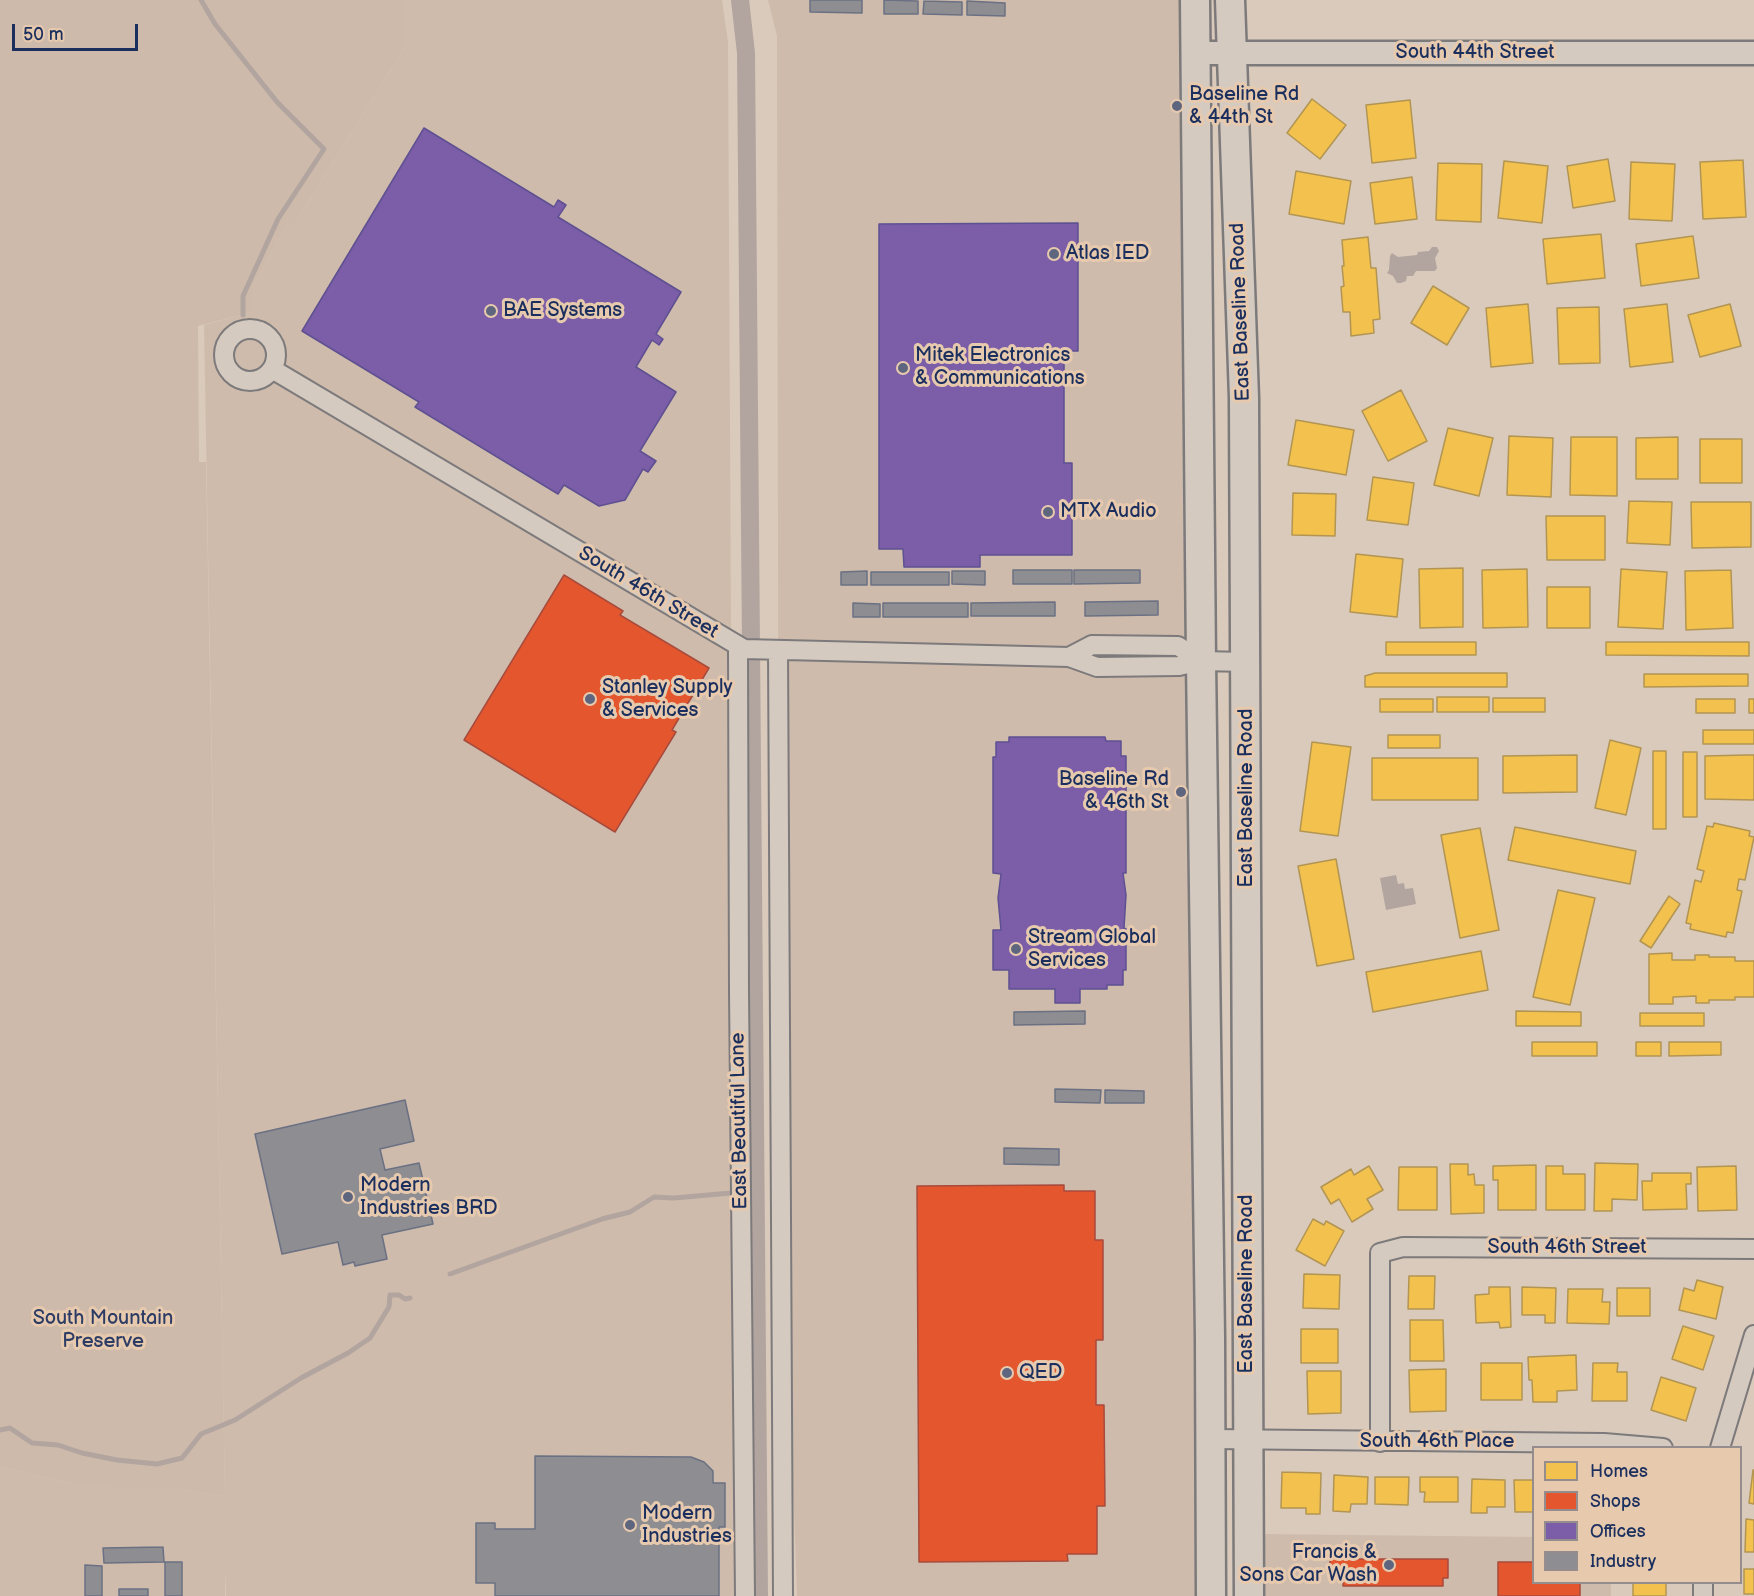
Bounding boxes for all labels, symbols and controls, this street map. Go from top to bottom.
scale bar [15,12,141,50]
text: 50 m [23,24,64,45]
street label: South 44th Street [1396,41,1554,65]
place label: Baseline Rd & 44th St [1189,83,1299,130]
marker: Baseline Rd & 44th St [1170,99,1184,113]
street label: East Baseline Road [1226,222,1256,402]
place label: Atlas IED [1066,242,1149,266]
marker: Atlas IED [1047,247,1061,261]
place label: BAE Systems [503,299,622,323]
marker: BAE Systems [484,304,498,318]
place label: Mitek Electronics & Communications [915,344,1085,391]
marker: Mitek Electronics & Communications [896,361,910,375]
place label: MTX Audio [1060,500,1157,524]
marker: MTX Audio [1041,505,1055,519]
street label: South 46th Street [574,542,722,644]
place label: Stanley Supply & Services [602,676,733,723]
marker: Stanley Supply & Services [583,692,597,706]
street label: East Baseline Road [1235,709,1259,887]
place label: Baseline Rd & 46th St [1059,768,1169,815]
marker: Baseline Rd & 46th St [1174,785,1188,799]
place label: Stream Global Services [1028,926,1156,973]
marker: Stream Global Services [1009,942,1023,956]
street label: East Beautiful Lane [726,1032,754,1210]
place label: Modern Industries BRD [360,1174,498,1221]
marker: Modern Industries BRD [341,1190,355,1204]
street label: East Baseline Road [1235,1195,1259,1373]
street label: South 46th Street [1488,1236,1646,1260]
park label: South Mountain Preserve [33,1307,173,1354]
place label: QED [1019,1361,1062,1385]
marker: QED [1000,1366,1014,1380]
street label: South 46th Place [1360,1430,1514,1454]
legend [1532,1446,1742,1584]
text: Homes [1590,1461,1648,1482]
text: Shops [1590,1491,1640,1512]
place label: Modern Industries [642,1502,732,1549]
marker: Modern Industries [623,1518,637,1532]
text: Offices [1590,1521,1646,1542]
place label: Francis & Sons Car Wash [1239,1541,1377,1588]
text: Industry [1590,1551,1656,1572]
marker: Francis & Sons Car Wash [1382,1558,1396,1572]

